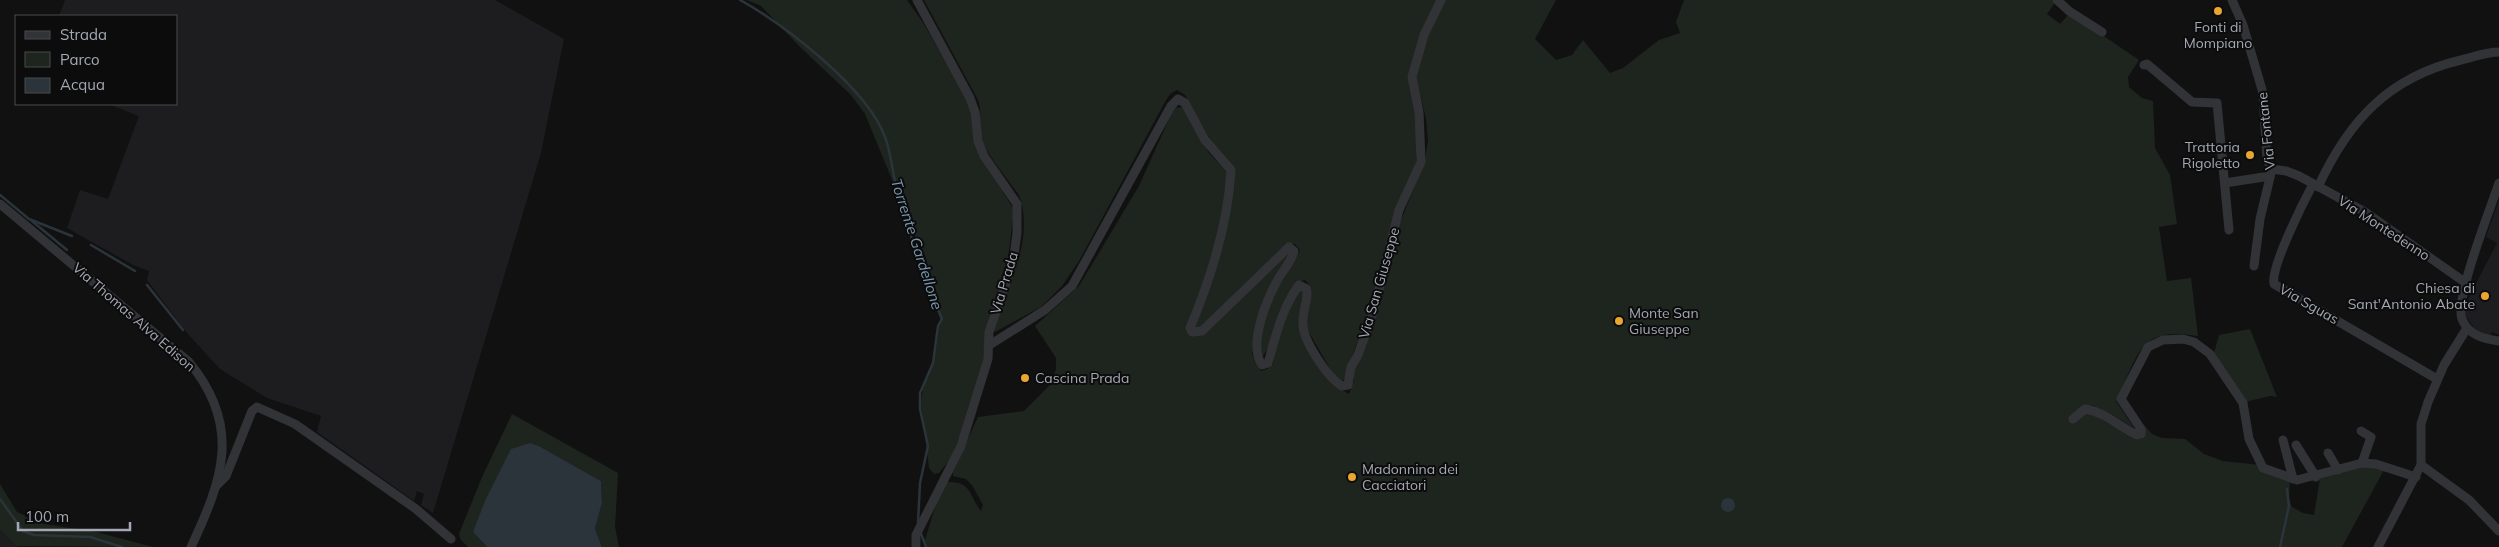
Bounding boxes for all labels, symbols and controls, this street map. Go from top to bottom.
marker: Fonti di Mompiano [2212,5,2224,17]
legend [15,15,178,105]
place label: Fonti di Mompiano [2184,18,2252,52]
text: Strada [60,25,107,44]
text: Parco [60,50,100,69]
text: Acqua [60,75,105,94]
street label: Via Fontane [2253,91,2279,171]
place label: Trattoria Rigoletto [2182,138,2240,172]
marker: Trattoria Rigoletto [2244,149,2256,161]
water label: Torrente Gardellone [887,176,947,312]
street label: Via Montedenno [2335,192,2433,264]
street label: Via San Giuseppe [1355,225,1403,341]
street label: Via Prada [986,250,1022,316]
street label: Via Thomas Alva Edison [69,259,199,375]
place label: Chiesa di Sant'Antonio Abate [2348,279,2475,313]
street label: Via Sguas [2276,280,2342,328]
marker: Chiesa di Sant'Antonio Abate [2479,290,2491,302]
place label: Monte San Giuseppe [1629,304,1699,338]
marker: Monte San Giuseppe [1613,315,1625,327]
place label: Cascina Prada [1035,369,1129,387]
marker: Cascina Prada [1019,372,1031,384]
place label: Madonnina dei Cacciatori [1362,460,1458,494]
marker: Madonnina dei Cacciatori [1346,471,1358,483]
scale bar [18,500,130,532]
text: 100 m [25,507,69,526]

